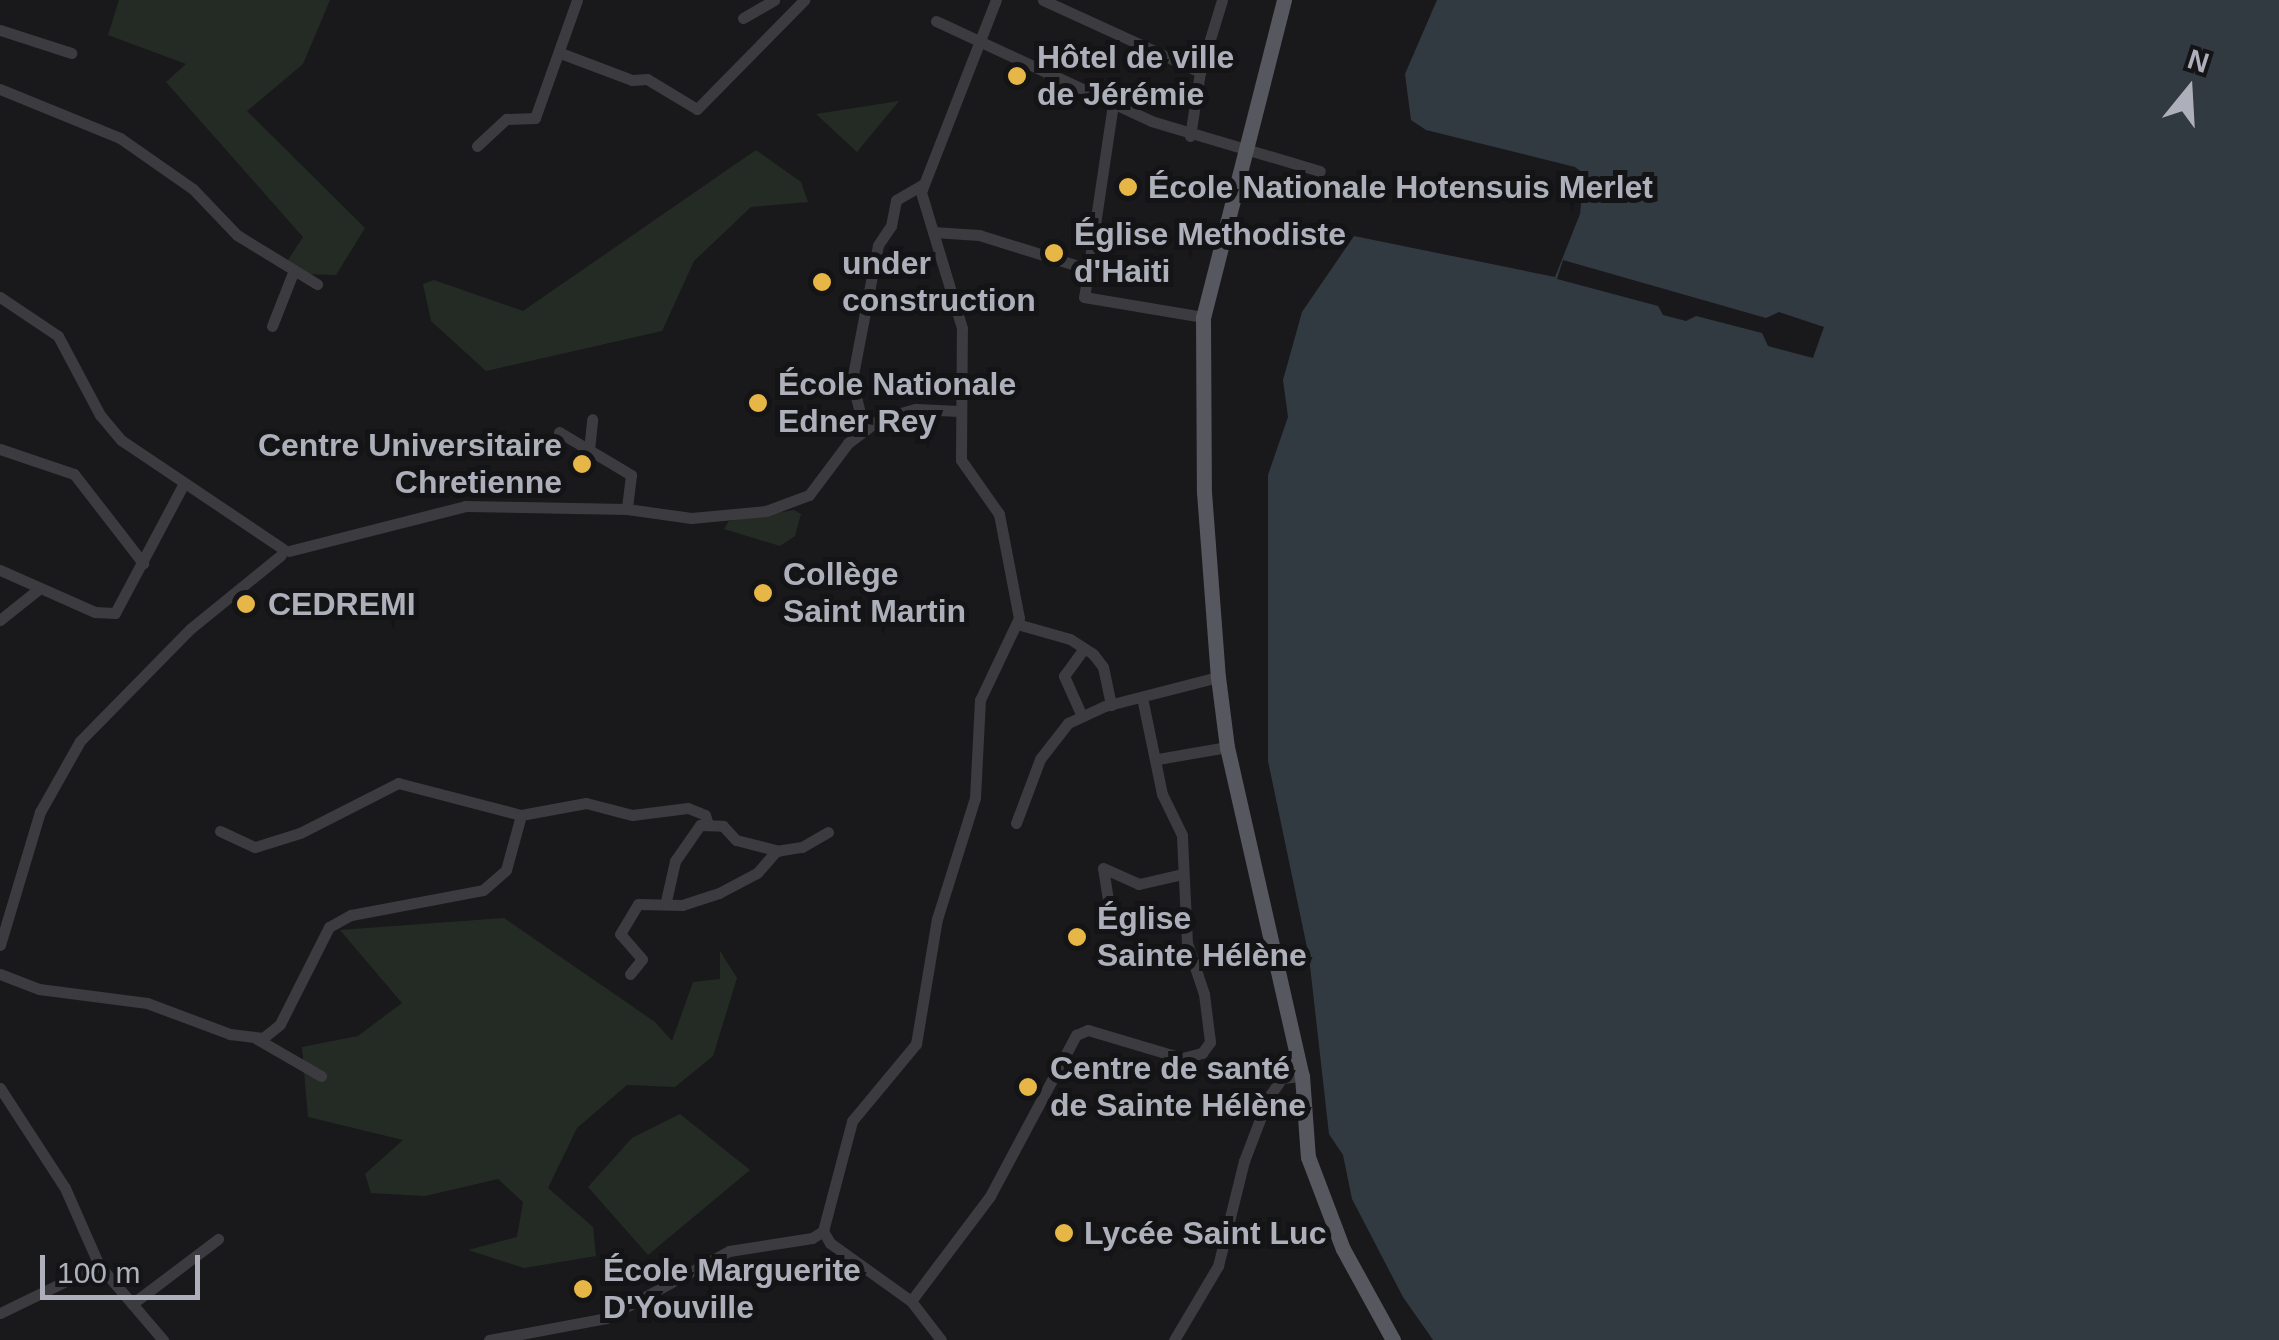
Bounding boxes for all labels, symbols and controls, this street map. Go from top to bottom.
place label: Hôtel de ville de Jérémie [1037,39,1234,114]
north arrow [2139,40,2239,140]
text: N [2184,43,2213,79]
marker: Hôtel de ville de Jérémie [1006,65,1028,87]
place label: École Nationale Hotensuis Merlet [1148,168,1653,206]
marker: École Nationale Hotensuis Merlet [1117,176,1139,198]
place label: Église Methodiste d'Haiti [1074,216,1346,291]
marker: Église Methodiste d'Haiti [1043,242,1065,264]
place label: under construction [842,245,1036,320]
marker: under construction [811,271,833,293]
place label: École Nationale Edner Rey [778,366,1016,441]
marker: École Nationale Edner Rey [747,392,769,414]
place label: Centre Universitaire Chretienne [258,427,562,502]
marker: Centre Universitaire Chretienne [571,453,593,475]
place label: Collège Saint Martin [783,556,966,631]
marker: Collège Saint Martin [752,582,774,604]
place label: CEDREMI [268,585,416,623]
marker: CEDREMI [233,591,259,617]
place label: Église Sainte Hélène [1097,900,1307,975]
marker: Église Sainte Hélène [1066,926,1088,948]
place label: Centre de santé de Sainte Hélène [1050,1050,1306,1125]
marker: Centre de santé de Sainte Hélène [1015,1074,1041,1100]
place label: Lycée Saint Luc [1084,1214,1326,1252]
marker: Lycée Saint Luc [1053,1222,1075,1244]
scale bar [45,1235,205,1297]
place label: École Marguerite D'Youville [603,1252,861,1327]
text: 100 m [57,1256,140,1289]
marker: École Marguerite D'Youville [572,1278,594,1300]

